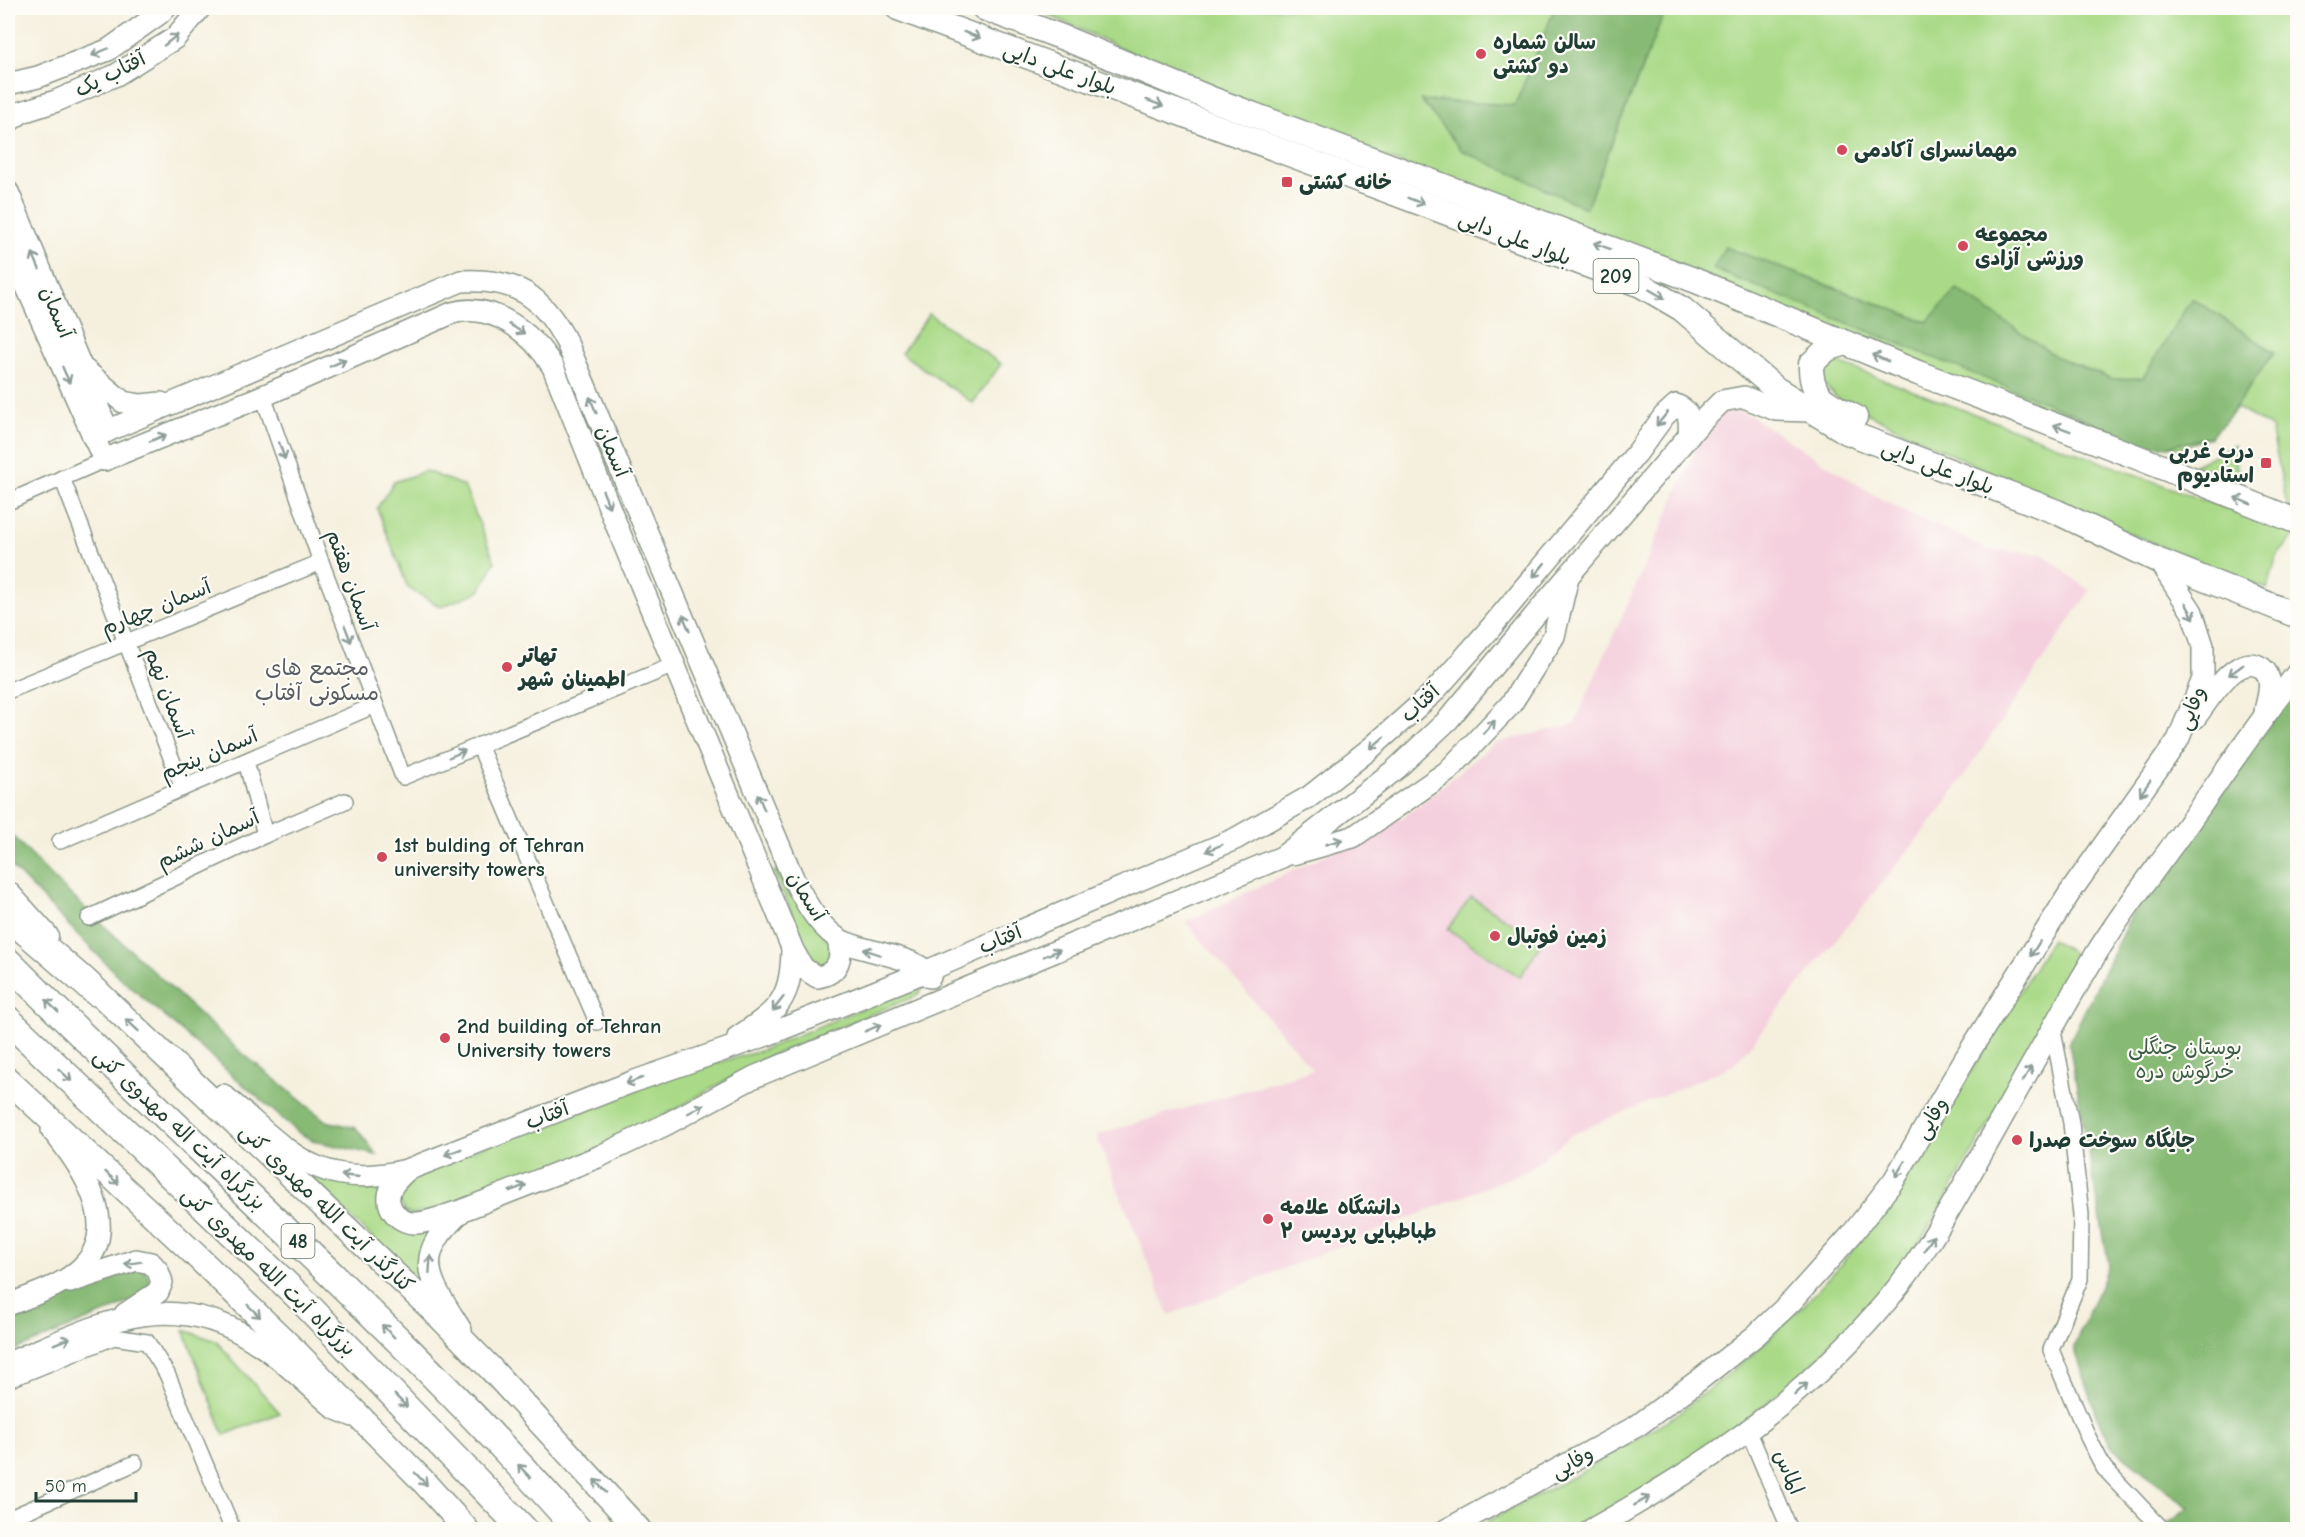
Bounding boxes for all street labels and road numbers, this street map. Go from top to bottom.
street label: بلوار علی دایی [1000,37,1120,101]
street label: آفتاب یک [71,46,151,103]
street label: بلوار علی دایی [1455,206,1574,272]
road number: 209 [1594,259,1638,293]
street label: آسمان [35,282,79,342]
street label: آسمان [591,421,635,481]
street label: بلوار علی دایی [1878,435,1997,501]
street label: آسمان هفتم [318,526,381,636]
street label: آسمان چهارم [98,574,217,644]
street label: آسمان نهم [136,644,197,744]
street label: آفتاب [1396,679,1446,728]
street label: وفایی [2171,683,2212,734]
street label: آسمان پنجم [157,722,263,789]
street label: آسمان ششم [153,804,266,877]
street label: آسمان [783,867,832,926]
street label: آفتاب [975,919,1026,960]
street label: بزرگراه آیت اله مهدوی کنی [88,1043,271,1216]
street label: وفایی [1909,1093,1955,1144]
street label: آفتاب [522,1096,573,1135]
street label: کنارگذر آیت الله مهدوی کنی [234,1119,419,1299]
street label: بزرگراه آیت الله مهدوی کنی [176,1181,361,1362]
road number: 48 [282,1224,314,1258]
street label: وفایی [1547,1441,1598,1485]
street label: الماس [1769,1446,1809,1498]

